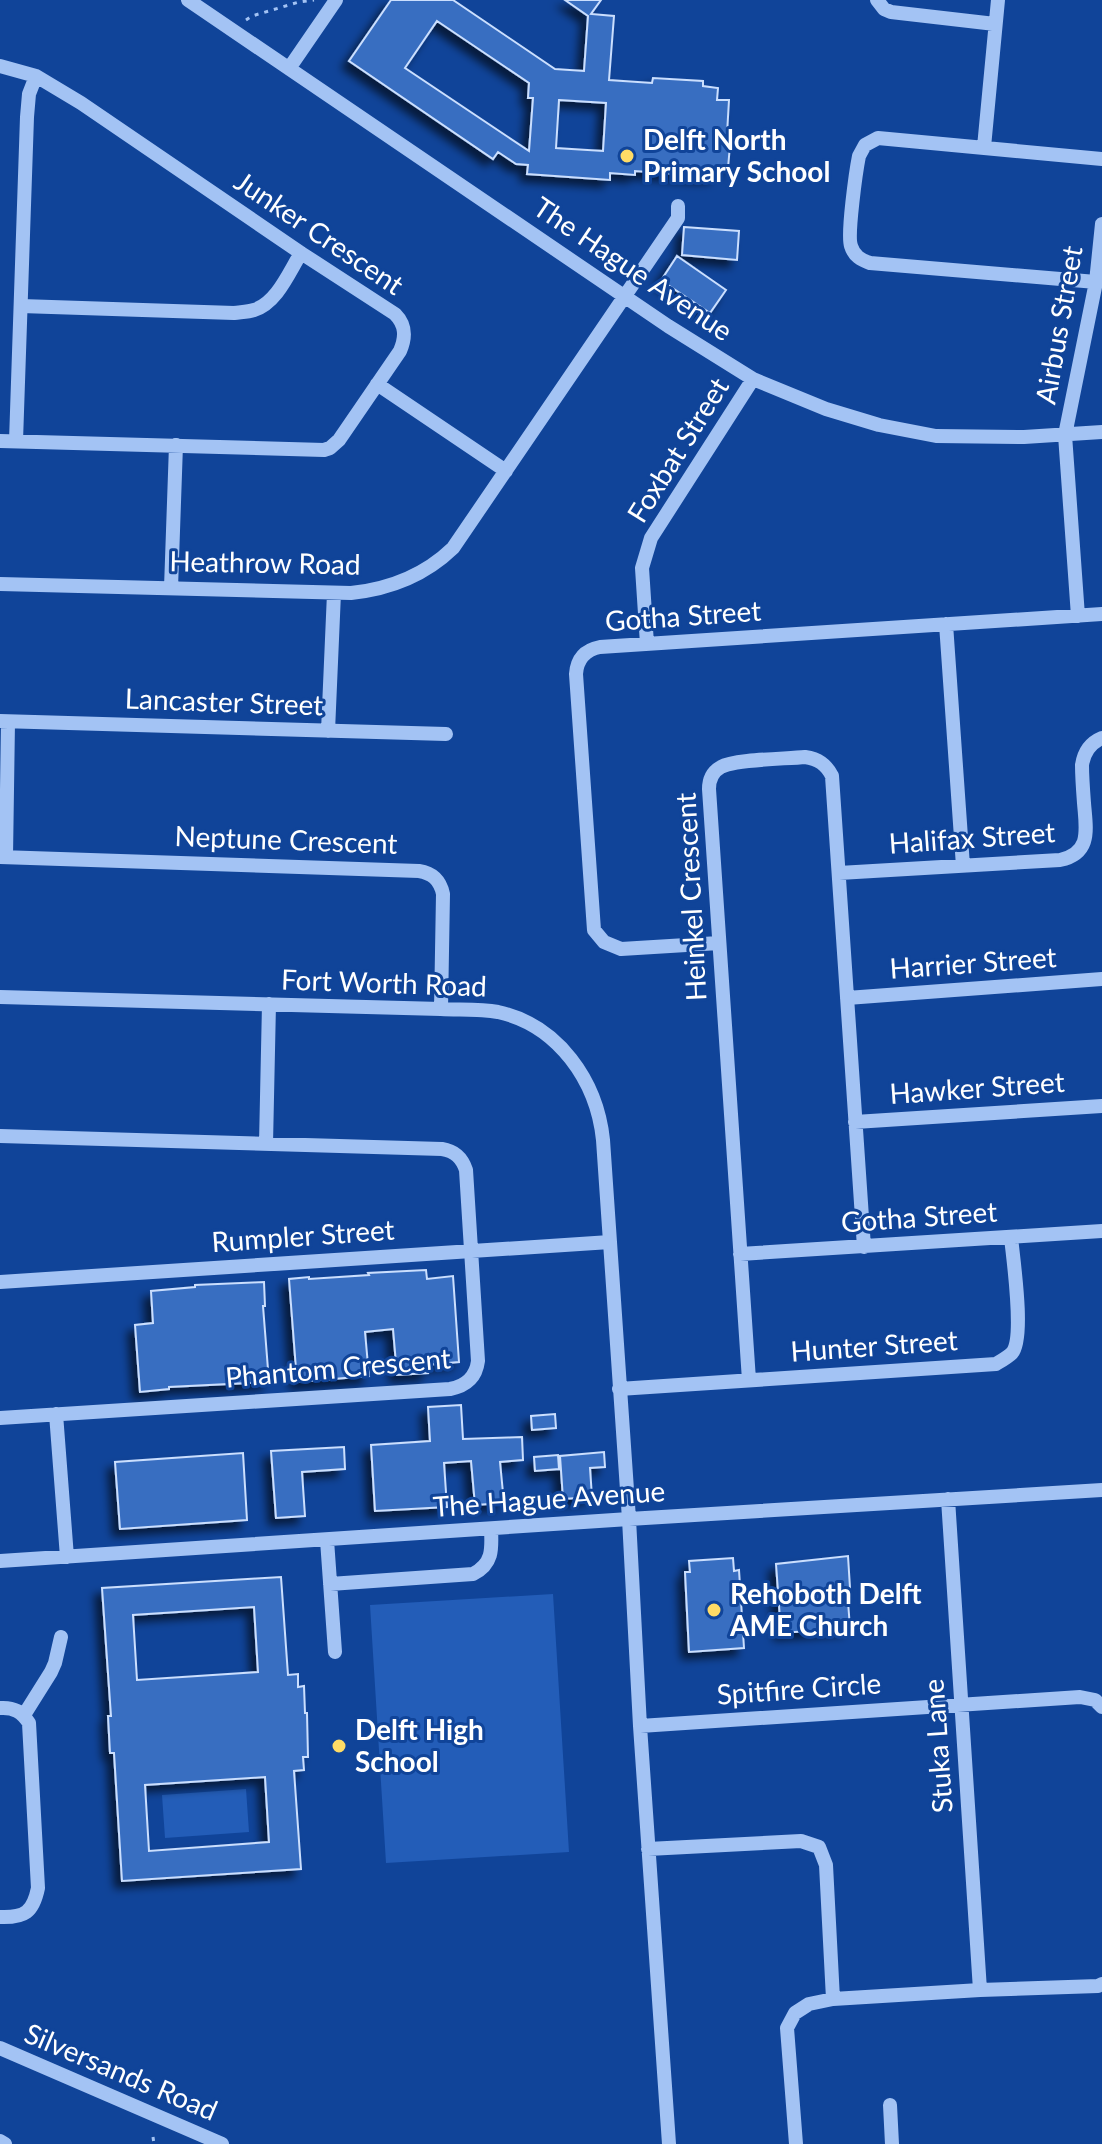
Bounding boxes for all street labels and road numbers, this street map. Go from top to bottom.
street label: Junker Crescent [229,163,410,301]
street label: The Hague Avenue [528,189,739,347]
street label: Airbus Street [1027,243,1089,407]
street label: Foxbat Street [619,371,735,528]
street label: Heathrow Road [169,543,361,581]
street label: Gotha Street [604,593,762,637]
street label: Lancaster Street [124,681,324,721]
street label: Heinkel Crescent [668,792,712,1002]
street label: Halifax Street [888,814,1056,860]
street label: Neptune Crescent [174,818,398,860]
street label: Harrier Street [888,939,1058,985]
street label: Fort Worth Road [281,961,488,1003]
street label: Hawker Street [888,1064,1066,1110]
street label: Gotha Street [840,1194,998,1238]
street label: Rumpler Street [210,1212,395,1258]
street label: Hunter Street [789,1322,959,1368]
street label: Phantom Crescent [224,1340,452,1394]
street label: The Hague Avenue [432,1473,666,1523]
street label: Spitfire Circle [716,1665,882,1711]
street label: Stuka Lane [915,1678,959,1814]
street label: Silversands Road [20,2015,223,2127]

